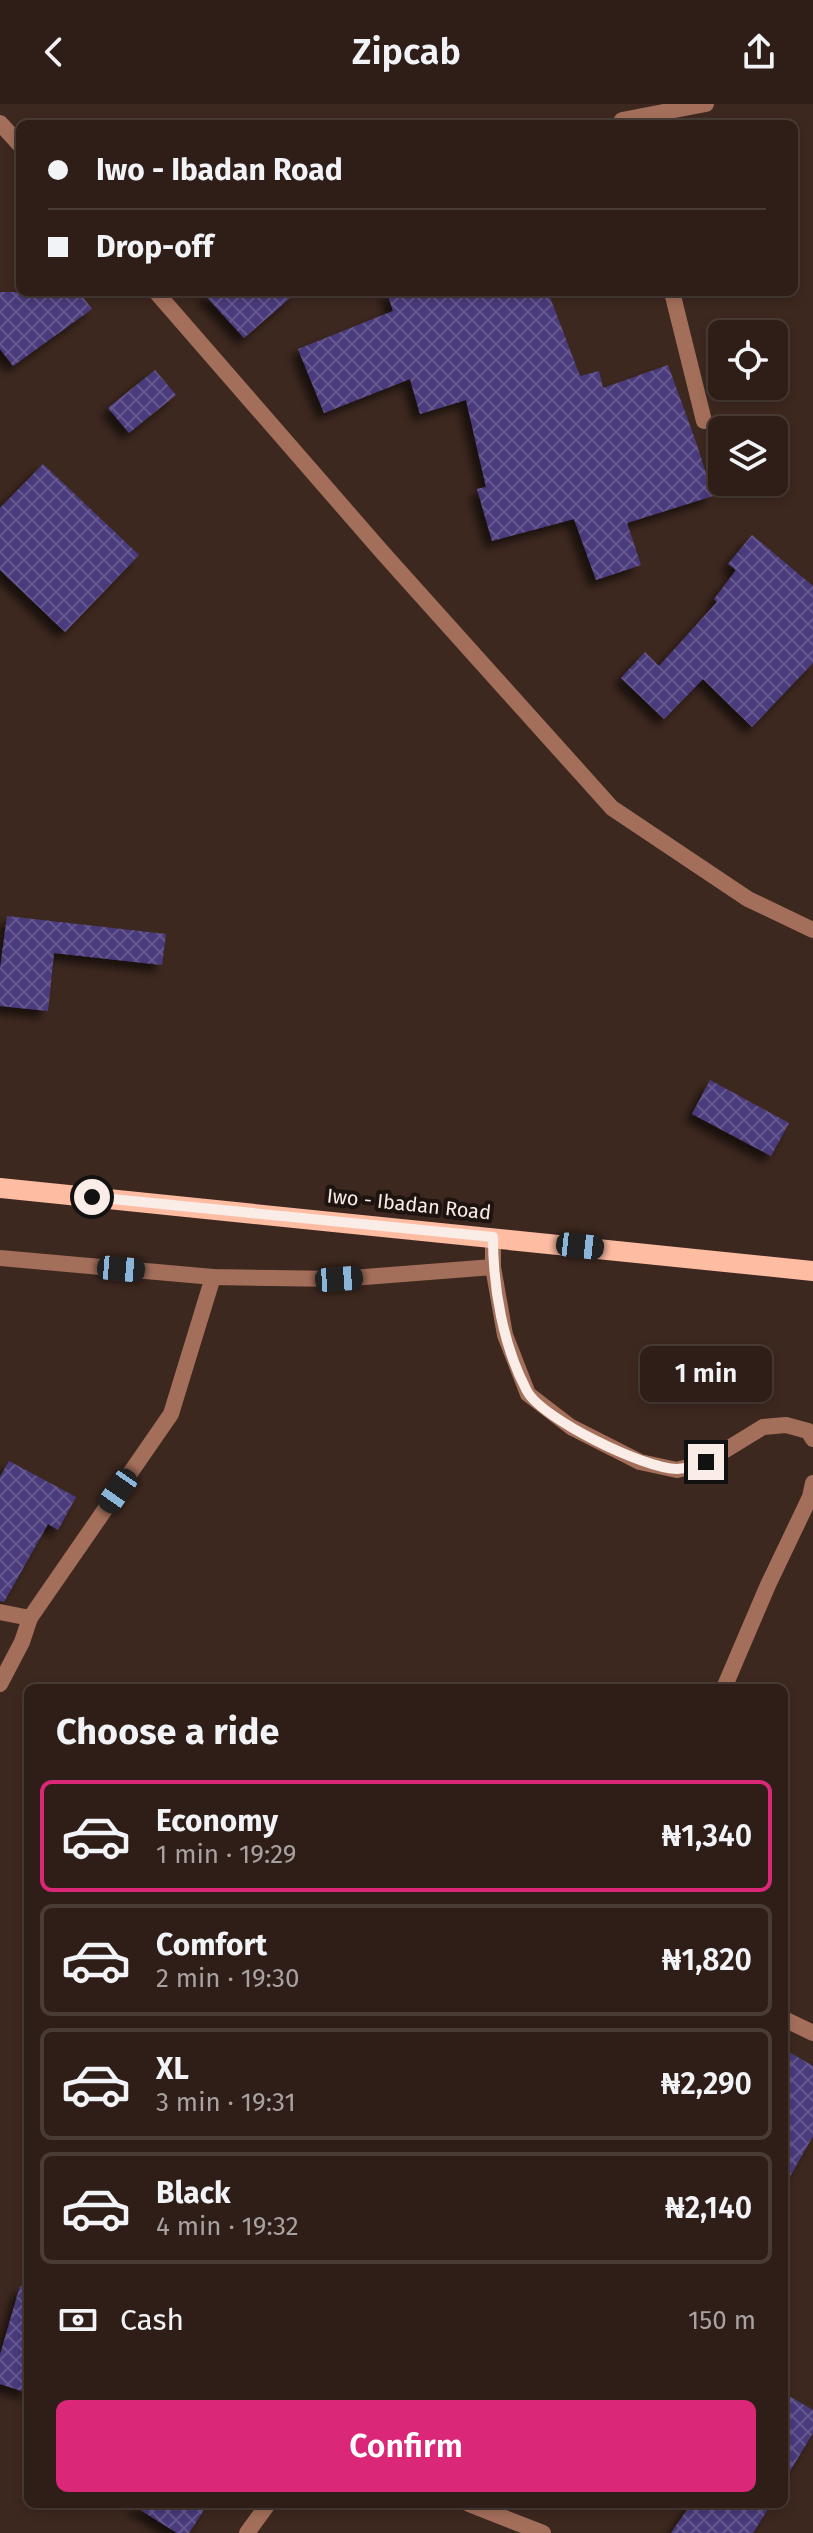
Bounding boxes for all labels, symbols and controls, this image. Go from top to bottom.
icon: back [32,30,76,74]
text: Zipcab [352,30,461,74]
icon: share [737,30,781,74]
text: Iwo - Ibadan Road [96,152,343,188]
text: Drop-off [96,229,213,265]
map controls [708,320,788,496]
button: locate [708,320,788,400]
button: layers [708,416,788,496]
route start [74,1179,110,1215]
street label: Iwo - Ibadan Road [326,1183,492,1225]
car [555,1232,605,1260]
car [96,1255,146,1283]
car [314,1265,364,1293]
callout: 1 min [640,1346,772,1402]
text: 1 min [675,1358,737,1389]
route end [688,1444,724,1480]
car [94,1464,142,1518]
text: Choose a ride [56,1710,279,1754]
icon: car [60,1800,132,1872]
text: Economy [156,1803,278,1839]
text: ₦1,340 [662,1818,752,1854]
text: 1 min · 19:29 [156,1839,296,1870]
icon: car [60,1924,132,1996]
text: Comfort [156,1927,267,1963]
text: ₦1,820 [662,1942,752,1978]
text: 2 min · 19:30 [156,1963,300,1994]
icon: car [60,2048,132,2120]
text: XL [156,2051,189,2087]
text: ₦2,290 [661,2066,752,2102]
text: 3 min · 19:31 [156,2087,296,2118]
icon: car [60,2172,132,2244]
text: Black [156,2175,231,2211]
text: ₦2,140 [665,2190,752,2226]
text: 4 min · 19:32 [156,2211,299,2242]
icon: cash [56,2298,100,2342]
text: Cash [120,2302,184,2338]
text: 150 m [688,2305,756,2336]
button: Confirm [56,2400,756,2492]

